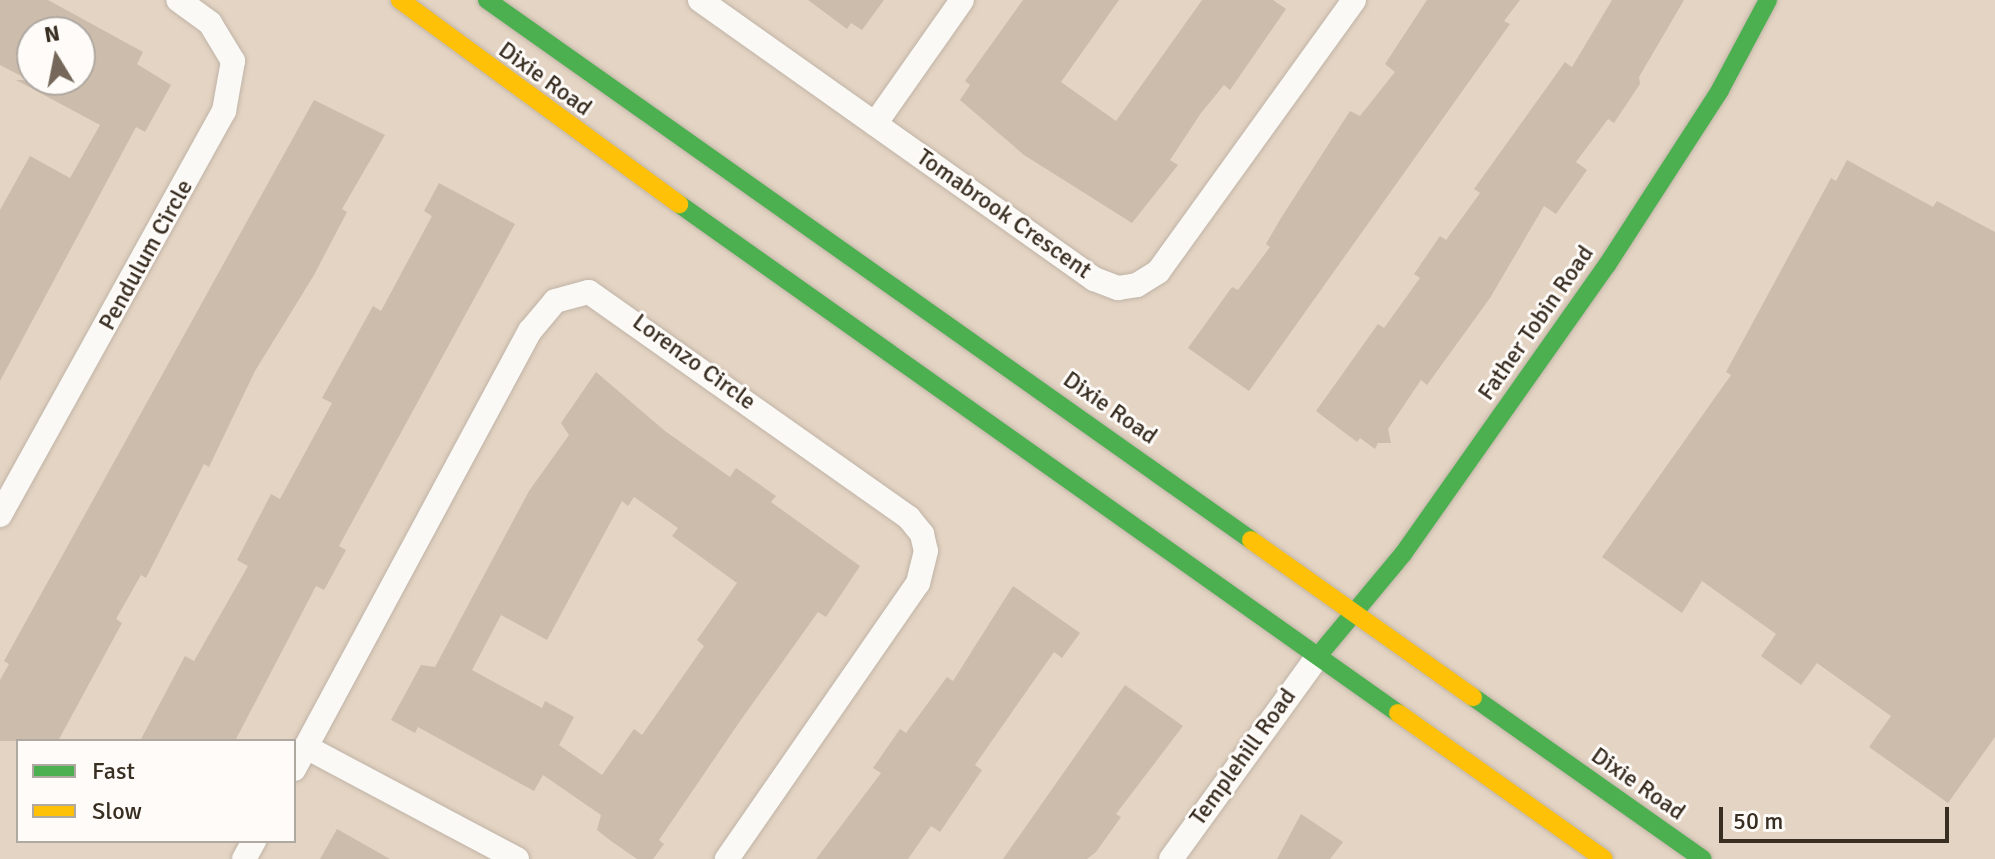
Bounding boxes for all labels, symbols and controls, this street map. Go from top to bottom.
north arrow [16,16,96,96]
text: N [42,19,62,48]
street label: Dixie Road [493,36,597,122]
street label: Tomabrook Crescent [911,143,1097,285]
street label: Pendulum Circle [93,175,199,335]
street label: Father Tobin Road [1472,240,1600,406]
street label: Lorenzo Circle [627,308,761,416]
street label: Dixie Road [1057,365,1163,451]
street label: Templehill Road [1184,683,1302,831]
legend [16,739,296,843]
street label: Dixie Road [1585,741,1691,827]
text: Fast [92,756,135,786]
scale bar [1723,791,1953,841]
text: Slow [92,796,142,826]
text: 50 m [1733,806,1783,836]

